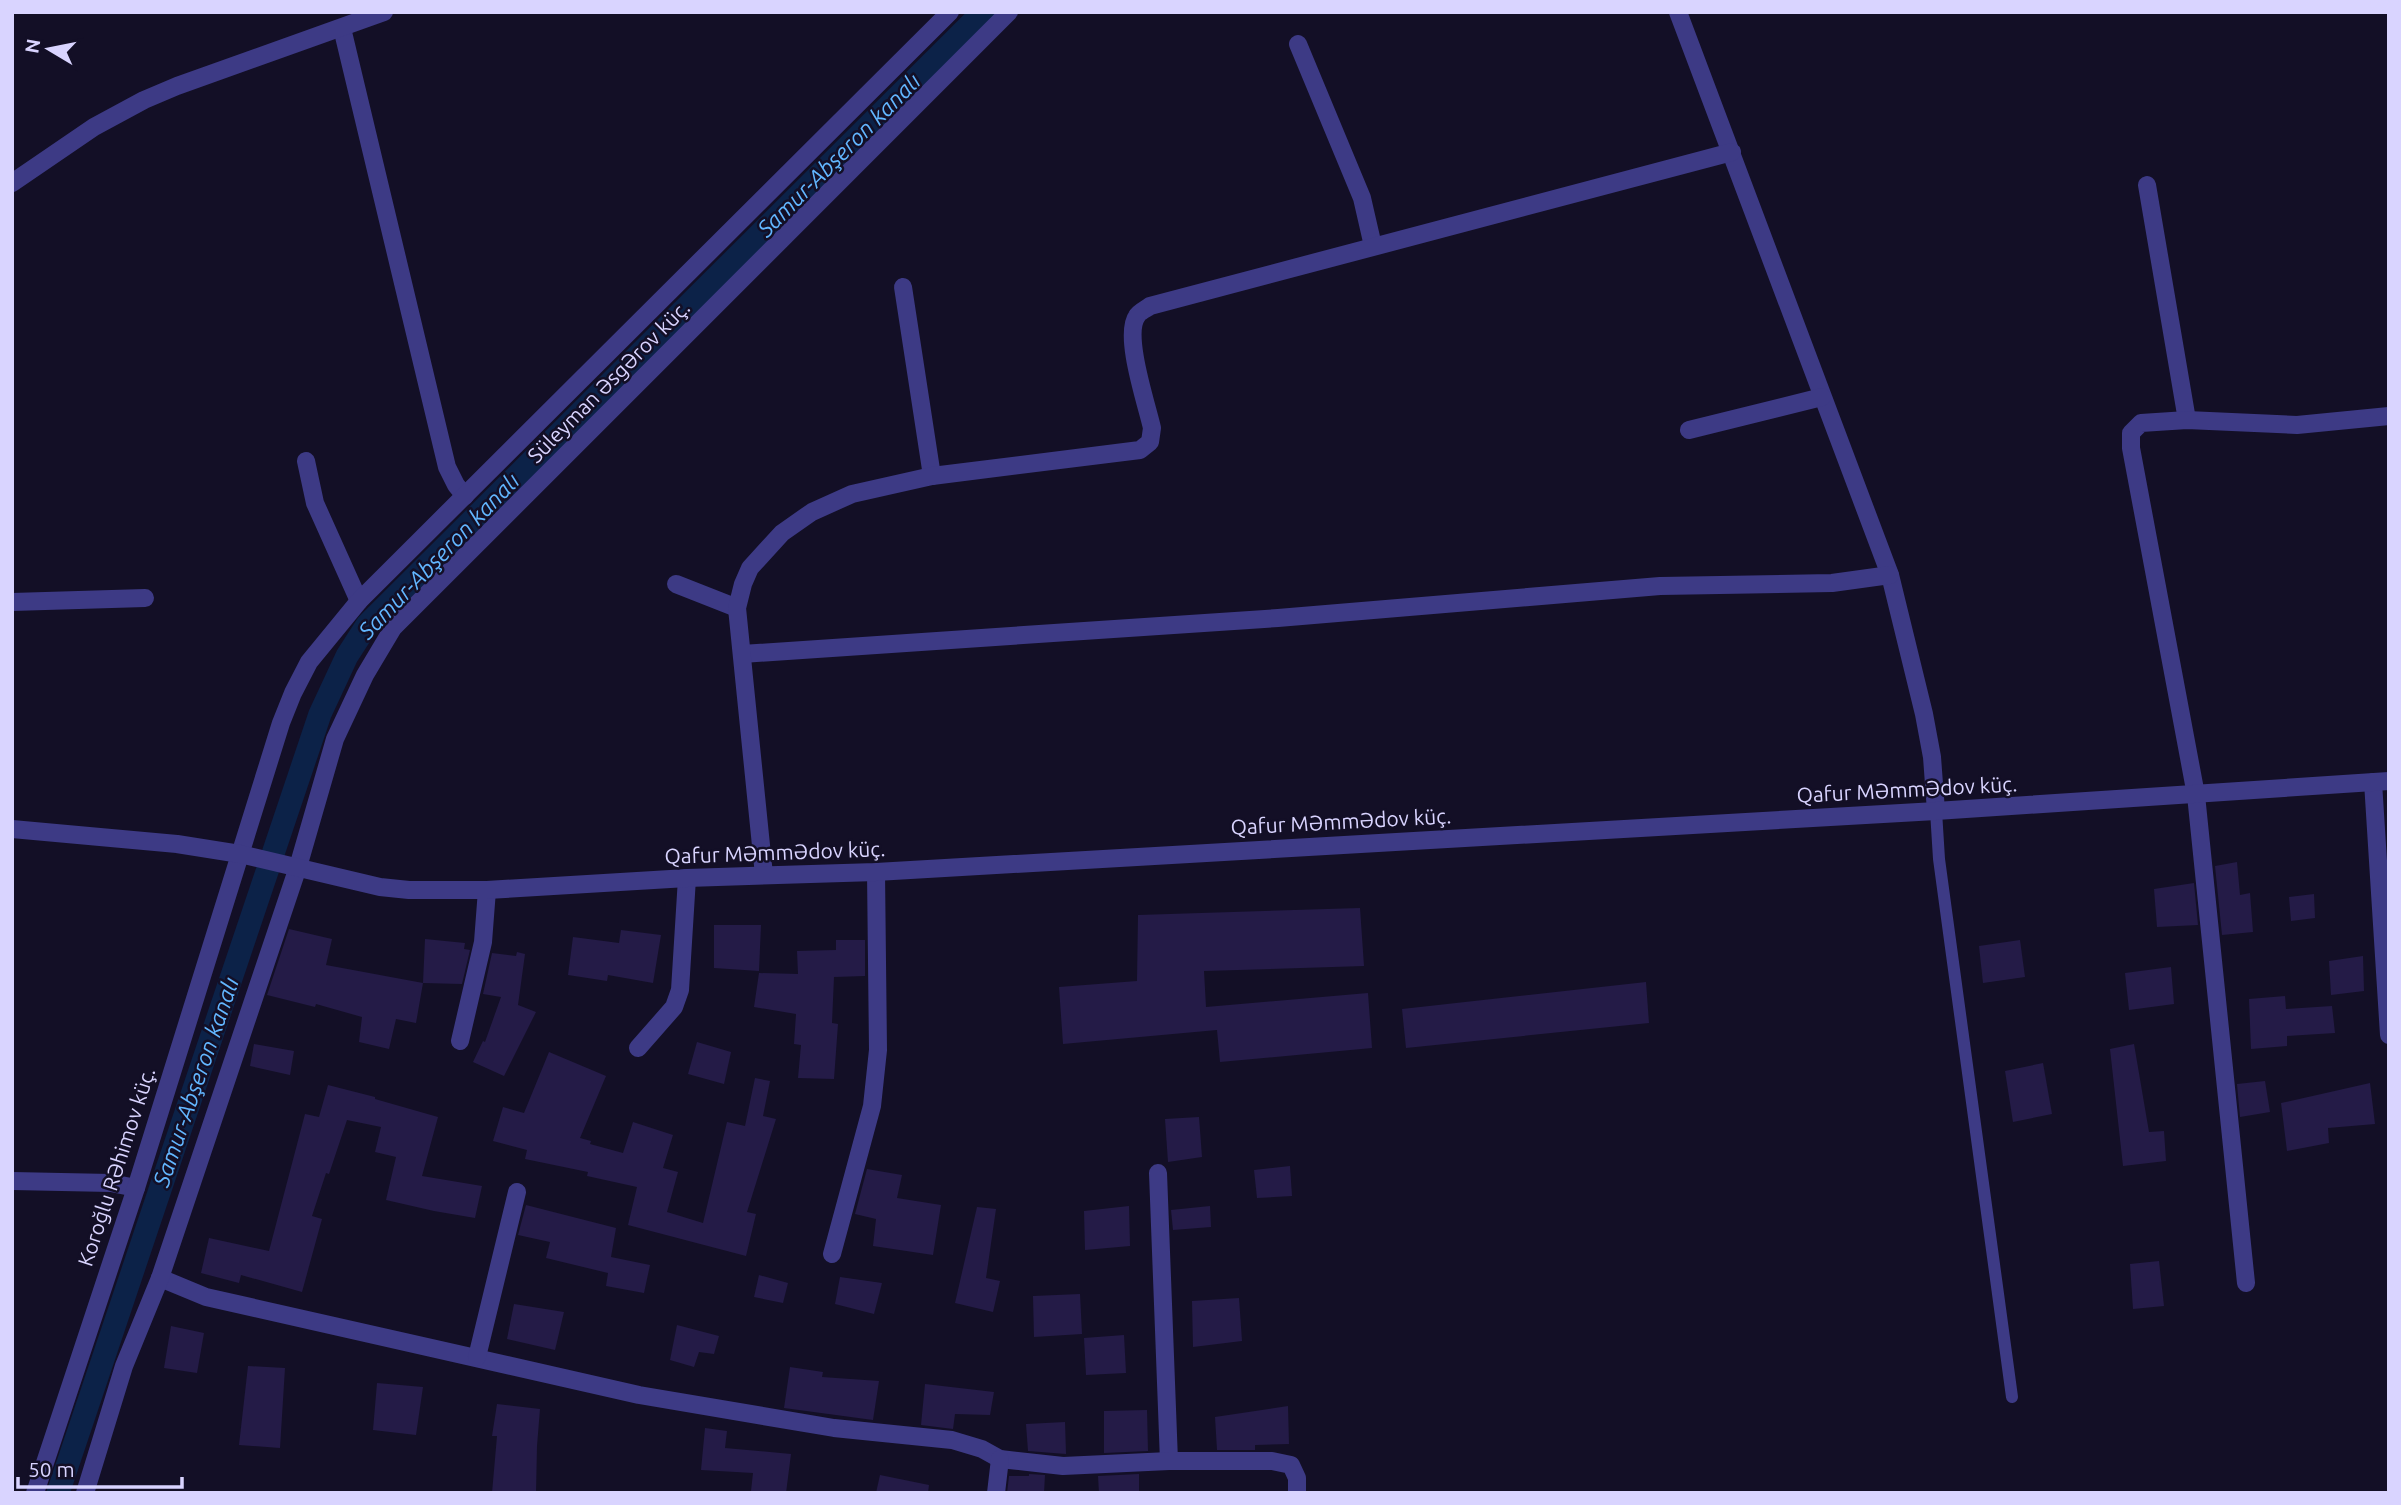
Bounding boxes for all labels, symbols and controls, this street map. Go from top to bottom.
north arrow [14,14,84,84]
text: N [20,37,44,55]
water label: Samur-Abşeron kanalı [751,68,925,242]
street label: Süleyman Əsgərov küç. [522,295,694,467]
water label: Samur-Abşeron kanalı [353,468,524,644]
street label: Qafur Məmmədov küç. [1796,771,2018,807]
street label: Qafur Məmmədov küç. [1230,803,1452,839]
street label: Qafur Məmmədov küç. [664,836,886,868]
water label: Samur-Abşeron kanalı [148,974,243,1191]
street label: Koroğlu Rəhimov küç. [73,1064,160,1269]
scale bar [18,1446,182,1490]
text: 50 m [28,1457,75,1481]

